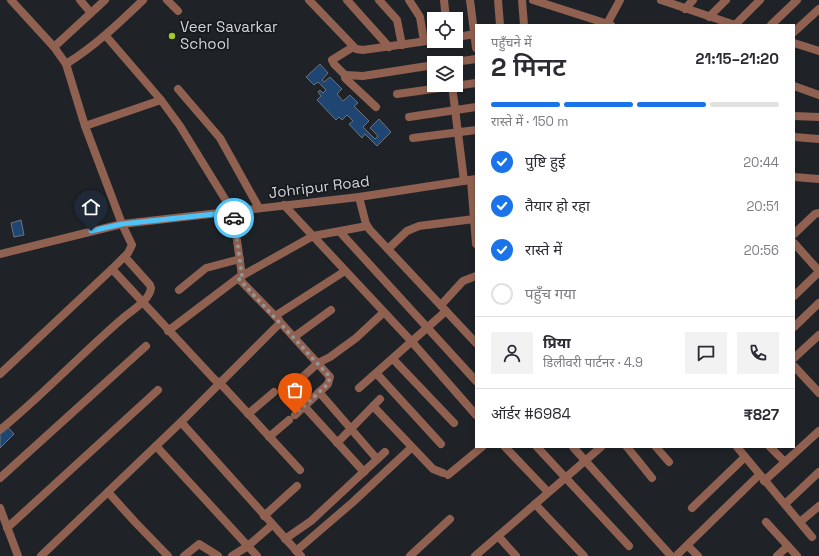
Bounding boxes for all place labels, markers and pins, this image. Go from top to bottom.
place label: Veer Savarkar School [180,17,278,53]
marker: Veer Savarkar School [167,31,177,41]
pin [74,190,108,231]
pin [278,373,312,414]

